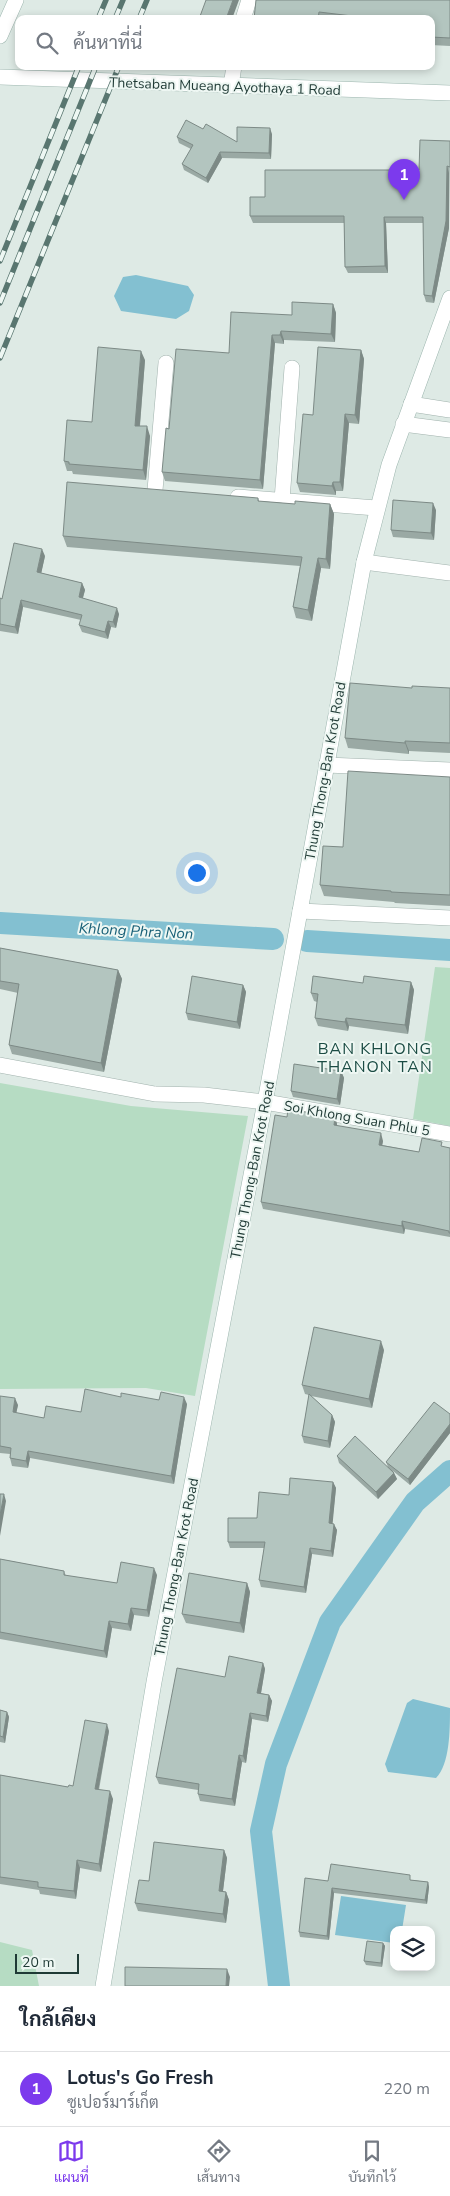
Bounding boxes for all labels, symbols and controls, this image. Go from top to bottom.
search box [15,15,435,70]
icon: search [33,29,61,57]
text: ค้นหาที่นี่ [73,30,142,56]
street label: Thetsaban Mueang Ayothaya 1 Road [109,73,341,100]
pin: 1 [388,159,420,200]
street label: Thung Thong-Ban Krot Road [300,680,351,862]
your location [184,860,210,886]
water label: Khlong Phra Non [78,918,194,944]
district label: BAN KHLONG THANON TAN [317,1038,433,1078]
street label: Thung Thong-Ban Krot Road [226,1079,279,1261]
street label: Soi Khlong Suan Phlu 5 [282,1096,431,1141]
street label: Thung Thong-Ban Krot Road [150,1476,203,1658]
map controls [390,1926,435,1971]
button: layers [390,1926,435,1971]
scale bar [15,1951,79,1974]
text: 20 m [22,1953,54,1972]
text: ใกล้เคียง [20,2005,96,2033]
text: Lotus's Go Fresh [67,2065,214,2091]
text: 1 [31,2078,41,2100]
text: 220 m [383,2078,430,2100]
text: ซูเปอร์มาร์เก็ต [67,2092,159,2114]
tab: แผนที่ [54,2137,89,2187]
tab: เส้นทาง [197,2137,240,2187]
tab: บันทึกไว้ [348,2137,396,2187]

